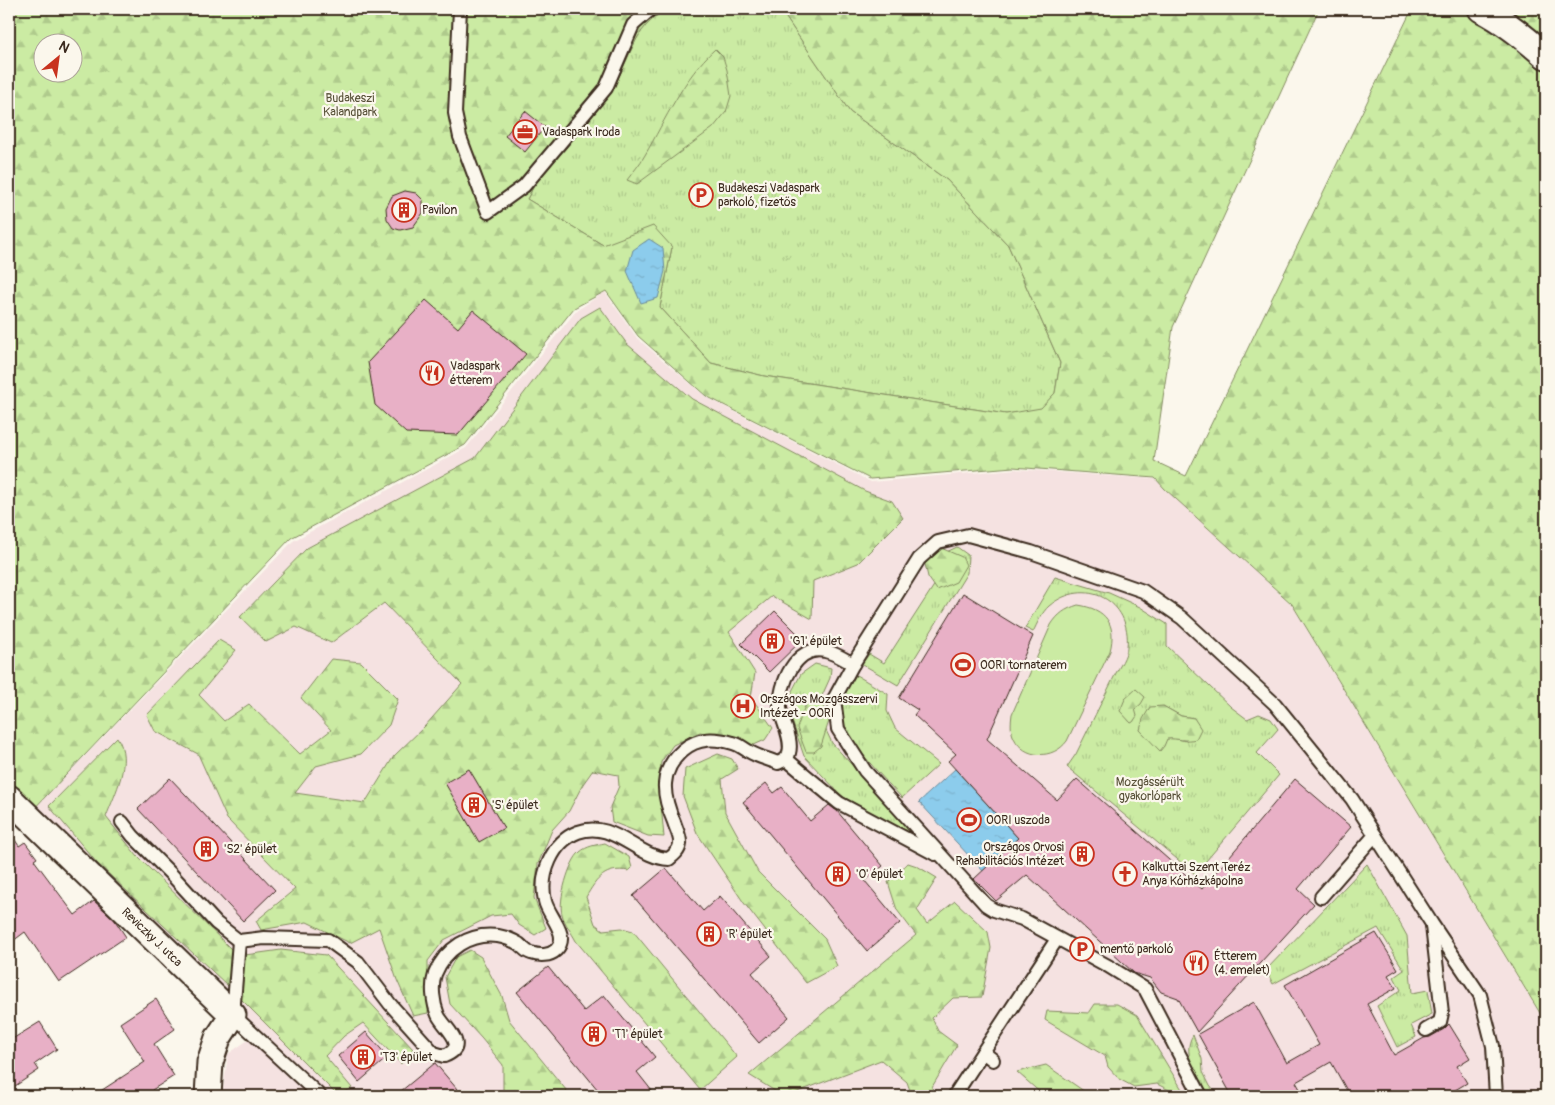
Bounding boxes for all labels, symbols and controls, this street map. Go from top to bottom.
north arrow [32,32,82,82]
text: N [56,37,72,57]
park label: Budakeszi Kalandpark [323,91,377,120]
office icon: Vadaspark Iroda [512,119,538,145]
place label: Vadaspark Iroda [542,125,620,140]
place label: Budakeszi Vadaspark parkoló, fizetős [718,181,820,210]
parking icon: Budakeszi Vadaspark parkoló, fizetős [688,182,714,208]
building icon: Pavilon [391,197,417,223]
place label: Pavilon [422,203,457,218]
place label: Vadaspark étterem [450,359,500,388]
restaurant icon: Vadaspark étterem [419,360,445,386]
building icon: 'G1' épület [759,628,785,654]
place label: 'G1' épület [790,634,842,649]
sports icon: OORI tornaterem [950,652,976,678]
place label: OORI tornaterem [980,658,1067,673]
place label: Országos Mozgásszervi Intézet - OORI [760,692,877,721]
hospital icon: Országos Mozgásszervi Intézet - OORI [730,693,756,719]
park label: Mozgássérült gyakorlópark [1116,775,1184,804]
building icon: 'S' épület [461,792,487,818]
place label: 'S' épület [492,798,538,813]
sports icon: OORI uszoda [956,807,982,833]
place label: OORI uszoda [986,813,1050,828]
building icon: 'S2' épület [193,836,219,862]
place label: Országos Orvosi Rehabilitációs Intézet [955,840,1064,869]
building icon: Országos Orvosi Rehabilitációs Intézet [1069,841,1095,867]
place label: 'S2' épület [224,842,277,857]
place label: Kalkuttai Szent Teréz Anya Kórházkápolna [1142,860,1251,889]
building icon: 'O' épület [825,861,851,887]
church icon: Kalkuttai Szent Teréz Anya Kórházkápolna [1112,861,1138,887]
place label: 'O' épület [856,867,903,882]
street label: Reviczky J. utca [118,905,185,970]
building icon: 'R' épület [696,921,722,947]
place label: 'R' épület [726,927,772,942]
parking icon: mentő parkoló [1069,936,1095,962]
place label: mentő parkoló [1100,942,1174,957]
place label: Étterem (4. emelet) [1214,948,1270,978]
restaurant icon: Étterem (4. emelet) [1183,950,1209,976]
building icon: 'T1' épület [581,1021,607,1047]
place label: 'T1' épület [612,1027,663,1042]
building icon: 'T3' épület [350,1044,376,1070]
place label: 'T3' épület [380,1050,433,1065]

